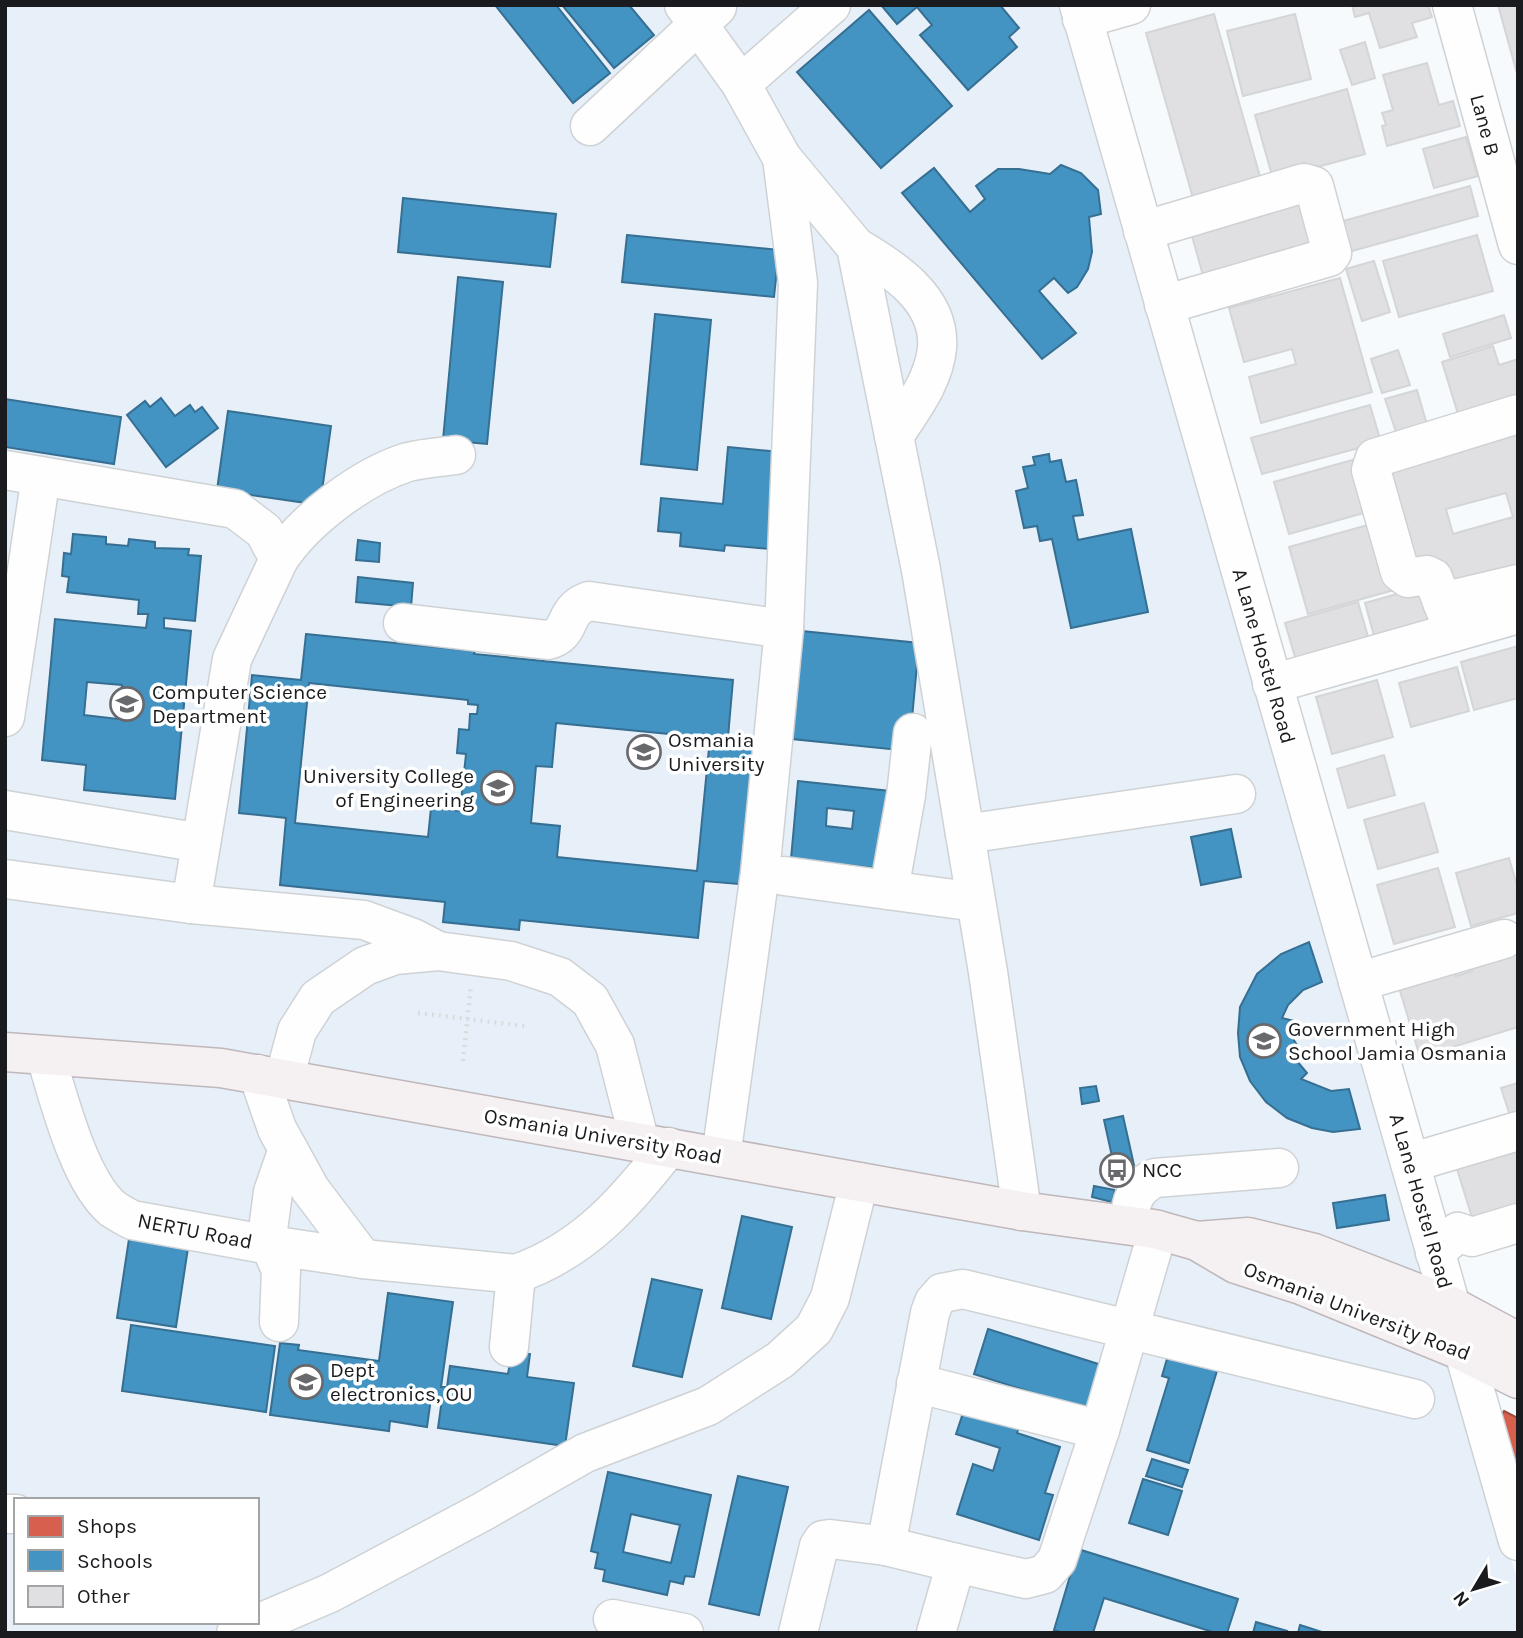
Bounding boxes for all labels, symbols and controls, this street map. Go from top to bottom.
street label: Lane B [1465,92,1505,158]
street label: A Lane Hostel Road [1227,566,1301,746]
place label: Computer Science Department [152,680,327,728]
school or university icon: Computer Science Department [108,685,146,723]
place label: Osmania University [668,728,765,776]
school or university icon: Osmania University [625,733,663,771]
place label: University College of Engineering [303,764,474,812]
school or university icon: University College of Engineering [479,769,517,807]
place label: Government High School Jamia Osmania [1288,1017,1507,1065]
school or university icon: Government High School Jamia Osmania [1245,1022,1283,1060]
street label: Osmania University Road [482,1103,724,1169]
street label: A Lane Hostel Road [1384,1111,1458,1291]
bus stop icon: NCC [1098,1151,1136,1189]
place label: NCC [1142,1158,1182,1182]
street label: NERTU Road [135,1208,255,1254]
street label: Osmania University Road [1240,1257,1474,1365]
place label: Dept electronics, OU [330,1358,473,1406]
school or university icon: Dept electronics, OU [287,1363,325,1401]
legend [14,1498,259,1624]
text: Shops [77,1514,137,1538]
text: Schools [77,1549,153,1573]
north arrow [1439,1554,1509,1624]
text: Other [77,1584,130,1608]
text: N [1449,1587,1474,1611]

